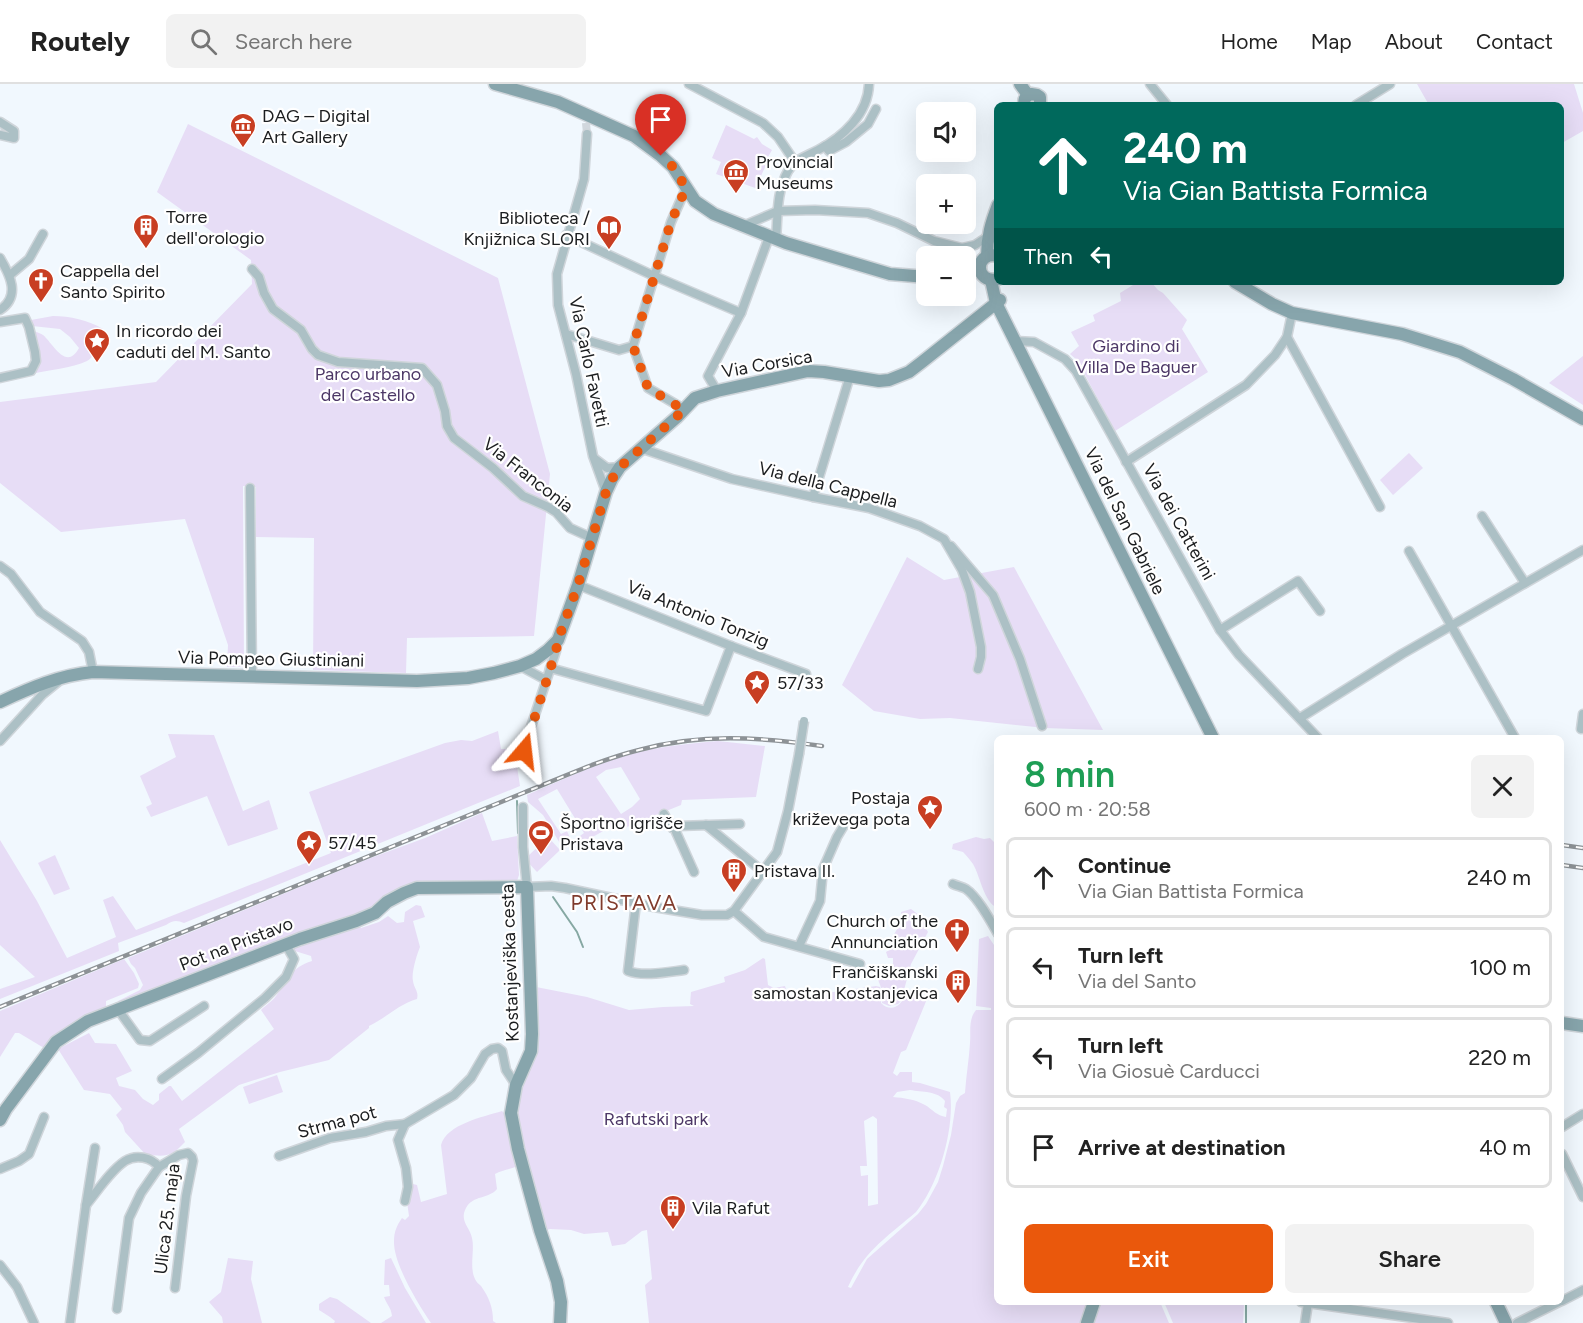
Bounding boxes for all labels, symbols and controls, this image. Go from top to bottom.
search box [166,14,586,68]
text: Routely [30,24,130,58]
icon: search [187,25,220,58]
text: Search here [235,28,352,55]
text: Home [1221,29,1278,54]
text: Map [1311,29,1352,54]
text: About [1385,29,1443,54]
text: Contact [1476,29,1553,54]
pin [635,94,686,156]
map controls [916,102,976,306]
button: sound [916,102,976,162]
icon: arrive [644,103,677,136]
place label: DAG – Digital Art Gallery [262,105,370,148]
museum icon: DAG – Digital Art Gallery [228,111,258,149]
text: 240 m [1123,123,1248,174]
icon: ahead [1024,126,1102,204]
place label: Provincial Museums [756,151,833,194]
museum icon: Provincial Museums [721,157,751,195]
button: + [916,174,976,234]
text: Via Gian Battista Formica [1123,174,1428,207]
place label: Torre dell'orologio [166,206,264,249]
place label: Biblioteca / Knjižnica SLORI [463,207,590,250]
building icon: Torre dell'orologio [131,212,161,250]
library icon: Biblioteca / Knjižnica SLORI [594,213,624,251]
icon: left [1085,240,1118,273]
text: Then [1024,243,1073,270]
button: − [916,246,976,306]
place label: Cappella del Santo Spirito [60,260,165,303]
church icon: Cappella del Santo Spirito [26,266,56,304]
street label: Via Carlo Favetti [564,295,614,429]
place label: In ricordo dei caduti del M. Santo [116,320,271,363]
place icon: In ricordo dei caduti del M. Santo [82,326,112,364]
park label: Giardino di Villa De Baguer [1075,335,1197,378]
street label: Via Corsica [720,345,814,383]
park label: Parco urbano del Castello [315,363,421,406]
street label: Via Franconia [478,433,578,517]
street label: Via del San Gabriele [1080,444,1170,598]
street label: Via della Cappella [756,457,900,513]
street label: Via dei Catterini [1138,460,1220,584]
street label: Via Antonio Tonzig [624,575,772,653]
street label: Via Pompeo Giustiniani [178,646,364,672]
place icon: 57/33 [742,668,772,706]
place label: 57/33 [777,672,824,694]
position arrow [492,719,556,783]
text: 8 min [1024,753,1115,796]
button: close [1471,755,1534,818]
place label: Postaja križevega pota [792,787,910,830]
place icon: Postaja križevega pota [915,793,945,831]
text: 600 m · 20:58 [1024,797,1151,821]
place label: Športno igrišče Pristava [560,812,683,855]
sports icon: Športno igrišče Pristava [526,818,556,856]
place icon: 57/45 [294,828,324,866]
place label: 57/45 [328,832,377,854]
text: Continue [1078,852,1171,879]
building icon: Pristava II. [719,856,749,894]
place label: Pristava II. [754,860,835,882]
icon: ahead [1027,861,1060,894]
text: 240 m [1467,864,1531,891]
text: Via Gian Battista Formica [1078,879,1304,903]
street label: Kostanjeviška cesta [496,884,524,1042]
district label: PRISTAVA [570,890,678,915]
place label: Church of the Annunciation [826,910,938,953]
street label: Pot na Pristavo [176,912,296,976]
church icon: Church of the Annunciation [942,916,972,954]
text: Turn left [1078,942,1164,969]
icon: left [1027,951,1060,984]
text: 100 m [1470,954,1531,981]
place label: Frančiškanski samostan Kostanjevica [753,961,938,1004]
building icon: Frančiškanski samostan Kostanjevica [943,967,973,1005]
text: Via del Santo [1078,969,1196,993]
text: Turn left [1078,1032,1164,1059]
icon: left [1027,1041,1060,1074]
text: 220 m [1468,1044,1531,1071]
text: Via Giosuè Carducci [1078,1059,1260,1083]
street label: Strma pot [295,1101,379,1143]
park label: Rafutski park [604,1108,708,1130]
icon: arrive [1027,1131,1060,1164]
text: Arrive at destination [1078,1134,1286,1161]
text: 40 m [1479,1134,1531,1161]
street label: Ulica 25. maja [149,1162,185,1276]
building icon: Vila Rafut [658,1193,688,1231]
place label: Vila Rafut [692,1197,770,1219]
button: Exit [1024,1224,1273,1293]
button: Share [1285,1224,1534,1293]

